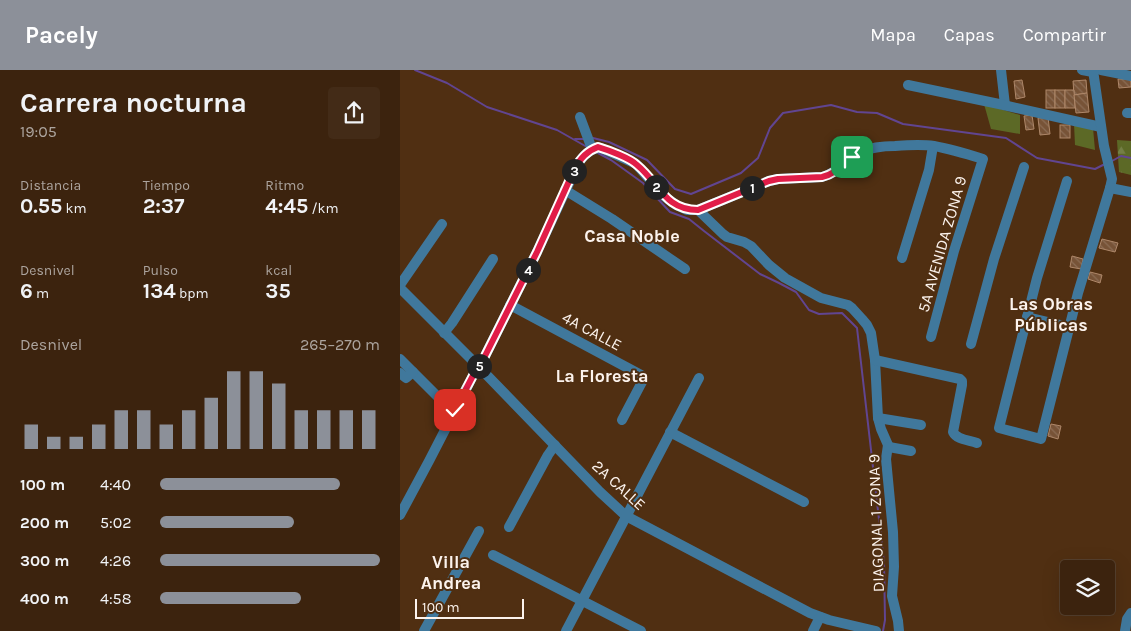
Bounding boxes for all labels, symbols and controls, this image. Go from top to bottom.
text: Pacely [25,21,98,49]
text: Mapa [870,24,916,46]
text: Capas [944,24,995,46]
text: Compartir [1023,24,1106,46]
text: Carrera nocturna [20,86,247,119]
button: share [328,87,380,139]
text: 19:05 [20,122,57,141]
pin [831,136,873,178]
icon: arrive [838,143,866,171]
pin: 3 [562,158,586,184]
text: 3 [570,163,579,180]
pin: 2 [644,174,668,200]
street label: 5A AVENIDA ZONA 9 [913,174,971,314]
pin: 1 [740,176,764,200]
text: Distancia [20,177,81,194]
text: Tiempo [143,177,190,194]
text: Ritmo [265,177,304,194]
text: 2 [652,179,661,196]
text: 1 [750,180,755,197]
text: 0.55 [20,194,62,218]
text: 2:37 [143,194,185,218]
text: 4:45 [265,194,308,218]
text: km [62,200,87,217]
text: /km [308,200,339,217]
district label: Casa Noble [584,225,680,247]
pin: 4 [516,258,540,282]
text: Desnivel [20,262,75,279]
text: Pulso [143,262,178,279]
text: kcal [265,262,292,279]
text: 4 [524,262,533,279]
text: 6 [20,279,33,303]
text: 134 [143,279,176,303]
text: 35 [265,279,291,303]
text: m [33,285,49,302]
text: bpm [176,285,209,302]
district label: Las Obras Públicas [1009,293,1093,336]
street label: 4A CALLE [559,307,625,355]
text: Desnivel [20,335,82,354]
text: 265–270 m [300,335,380,354]
pin: 5 [466,354,492,378]
text: 5 [475,358,484,375]
district label: La Floresta [555,365,649,387]
pin [434,389,476,431]
icon: check [441,396,469,424]
street label: DIAGONAL 1 ZONA 9 [864,454,888,592]
street label: 2A CALLE [588,456,650,514]
text: 100 m [20,475,65,494]
text: 4:40 [100,475,131,494]
text: 200 m [20,513,69,532]
text: 5:02 [100,513,132,532]
text: 300 m [20,551,69,570]
text: 4:26 [100,551,131,570]
district label: Villa Andrea [421,551,481,594]
map controls [1060,560,1115,615]
button: layers [1060,560,1115,615]
text: 400 m [20,589,69,608]
text: 4:58 [100,589,132,608]
scale bar [415,596,524,619]
text: 100 m [422,599,460,616]

